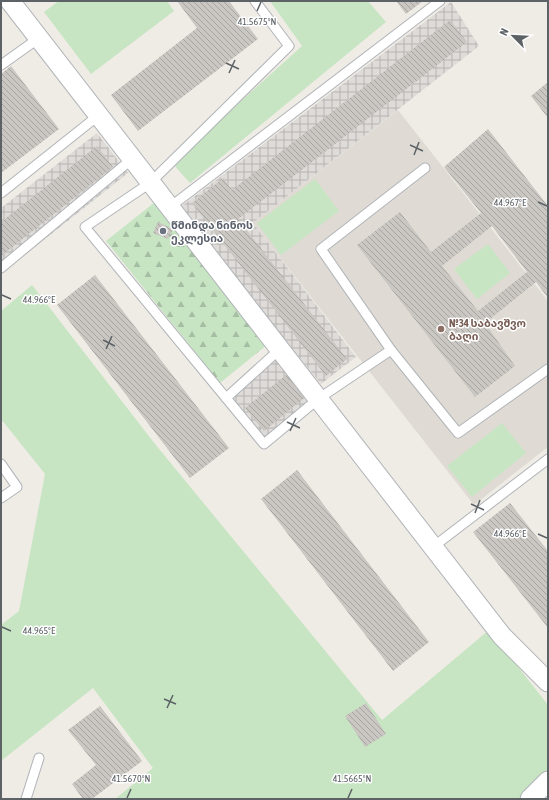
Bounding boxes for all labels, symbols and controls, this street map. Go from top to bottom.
text: 41.5675°N [238,16,276,27]
north arrow [493,16,533,56]
text: N [497,27,511,37]
text: 44.967°E [494,197,527,208]
place label: წმინდა ნინოს ეკლესია [171,219,253,245]
marker: წმინდა ნინოს ეკლესია [158,226,168,236]
text: 44.966°E [23,294,56,305]
place label: №34 საბავშვო ბაღი [449,317,526,343]
marker: №34 საბავშვო ბაღი [436,324,446,334]
text: 44.966°E [494,528,527,539]
text: 44.965°E [23,625,56,636]
text: 41.5670°N [112,773,150,784]
text: 41.5665°N [333,773,371,784]

